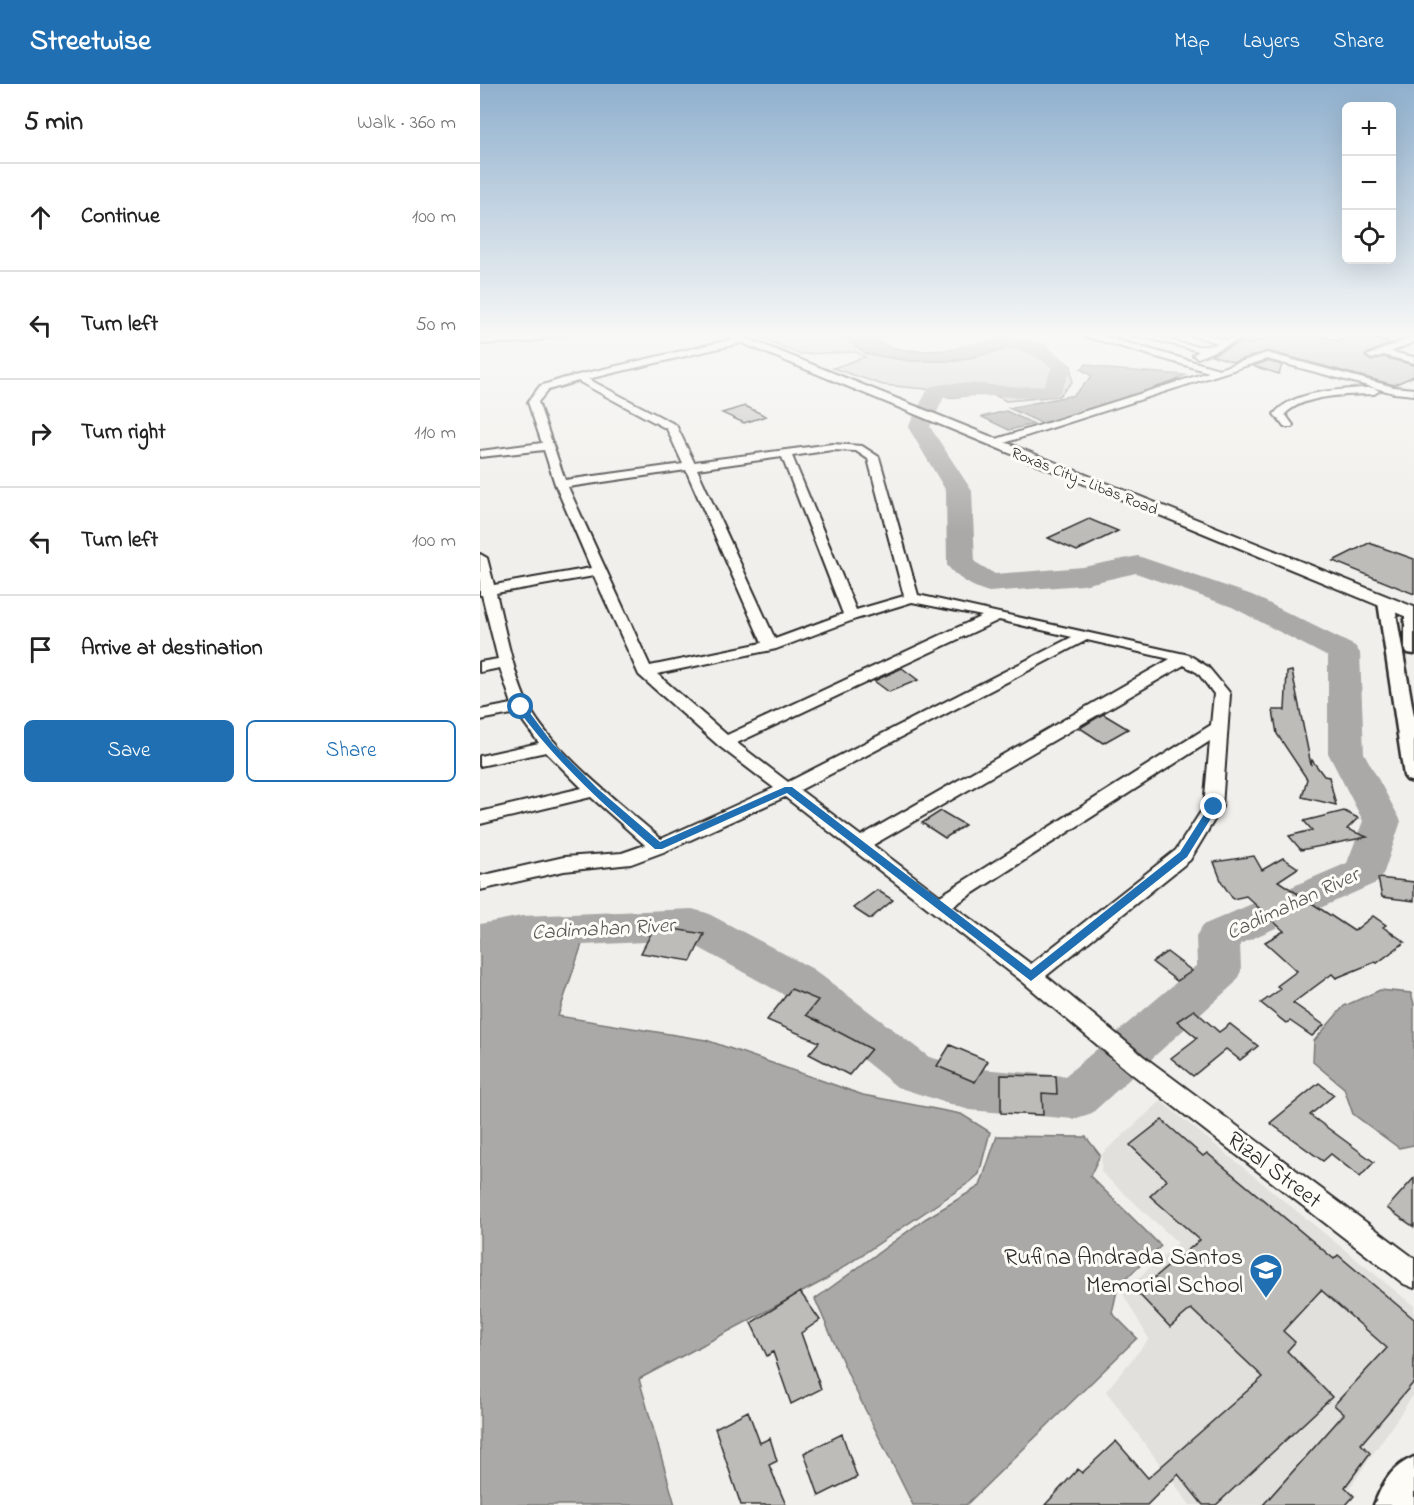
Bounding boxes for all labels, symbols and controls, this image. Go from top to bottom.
text: Streetwise [30,22,151,63]
text: Map [1174,27,1210,57]
text: Layers [1243,27,1300,57]
text: Share [1333,27,1384,57]
map controls [1342,102,1396,264]
button: + [1342,102,1396,156]
text: 5 min [24,104,83,142]
text: Walk · 360 m [357,109,456,138]
button: − [1342,156,1396,210]
icon: ahead [24,201,57,234]
text: Continue [81,201,160,233]
text: 100 m [412,203,456,232]
button: locate [1342,210,1396,264]
icon: left [24,309,57,342]
text: Turn left [81,309,158,341]
text: 50 m [415,311,456,340]
icon: right [24,417,57,450]
text: Turn right [81,417,166,449]
text: 110 m [414,419,456,448]
street label: Roxas City – Libas Road [1007,441,1161,522]
icon: left [24,525,57,558]
text: Turn left [81,525,158,557]
text: 100 m [412,527,456,556]
icon: arrive [24,633,57,666]
text: Arrive at destination [81,633,263,665]
route start [507,693,533,719]
button: Save [24,720,234,782]
button: Share [246,720,456,782]
route end [1200,793,1226,819]
water label: Cadimahan River [1222,860,1366,949]
water label: Cadimahan River [531,911,678,949]
street label: Rizal Street [1219,1124,1328,1218]
place label: Rufina Andrada Santos Memorial School [1004,1241,1243,1304]
school or university icon: Rufina Andrada Santos Memorial School [1248,1252,1284,1299]

